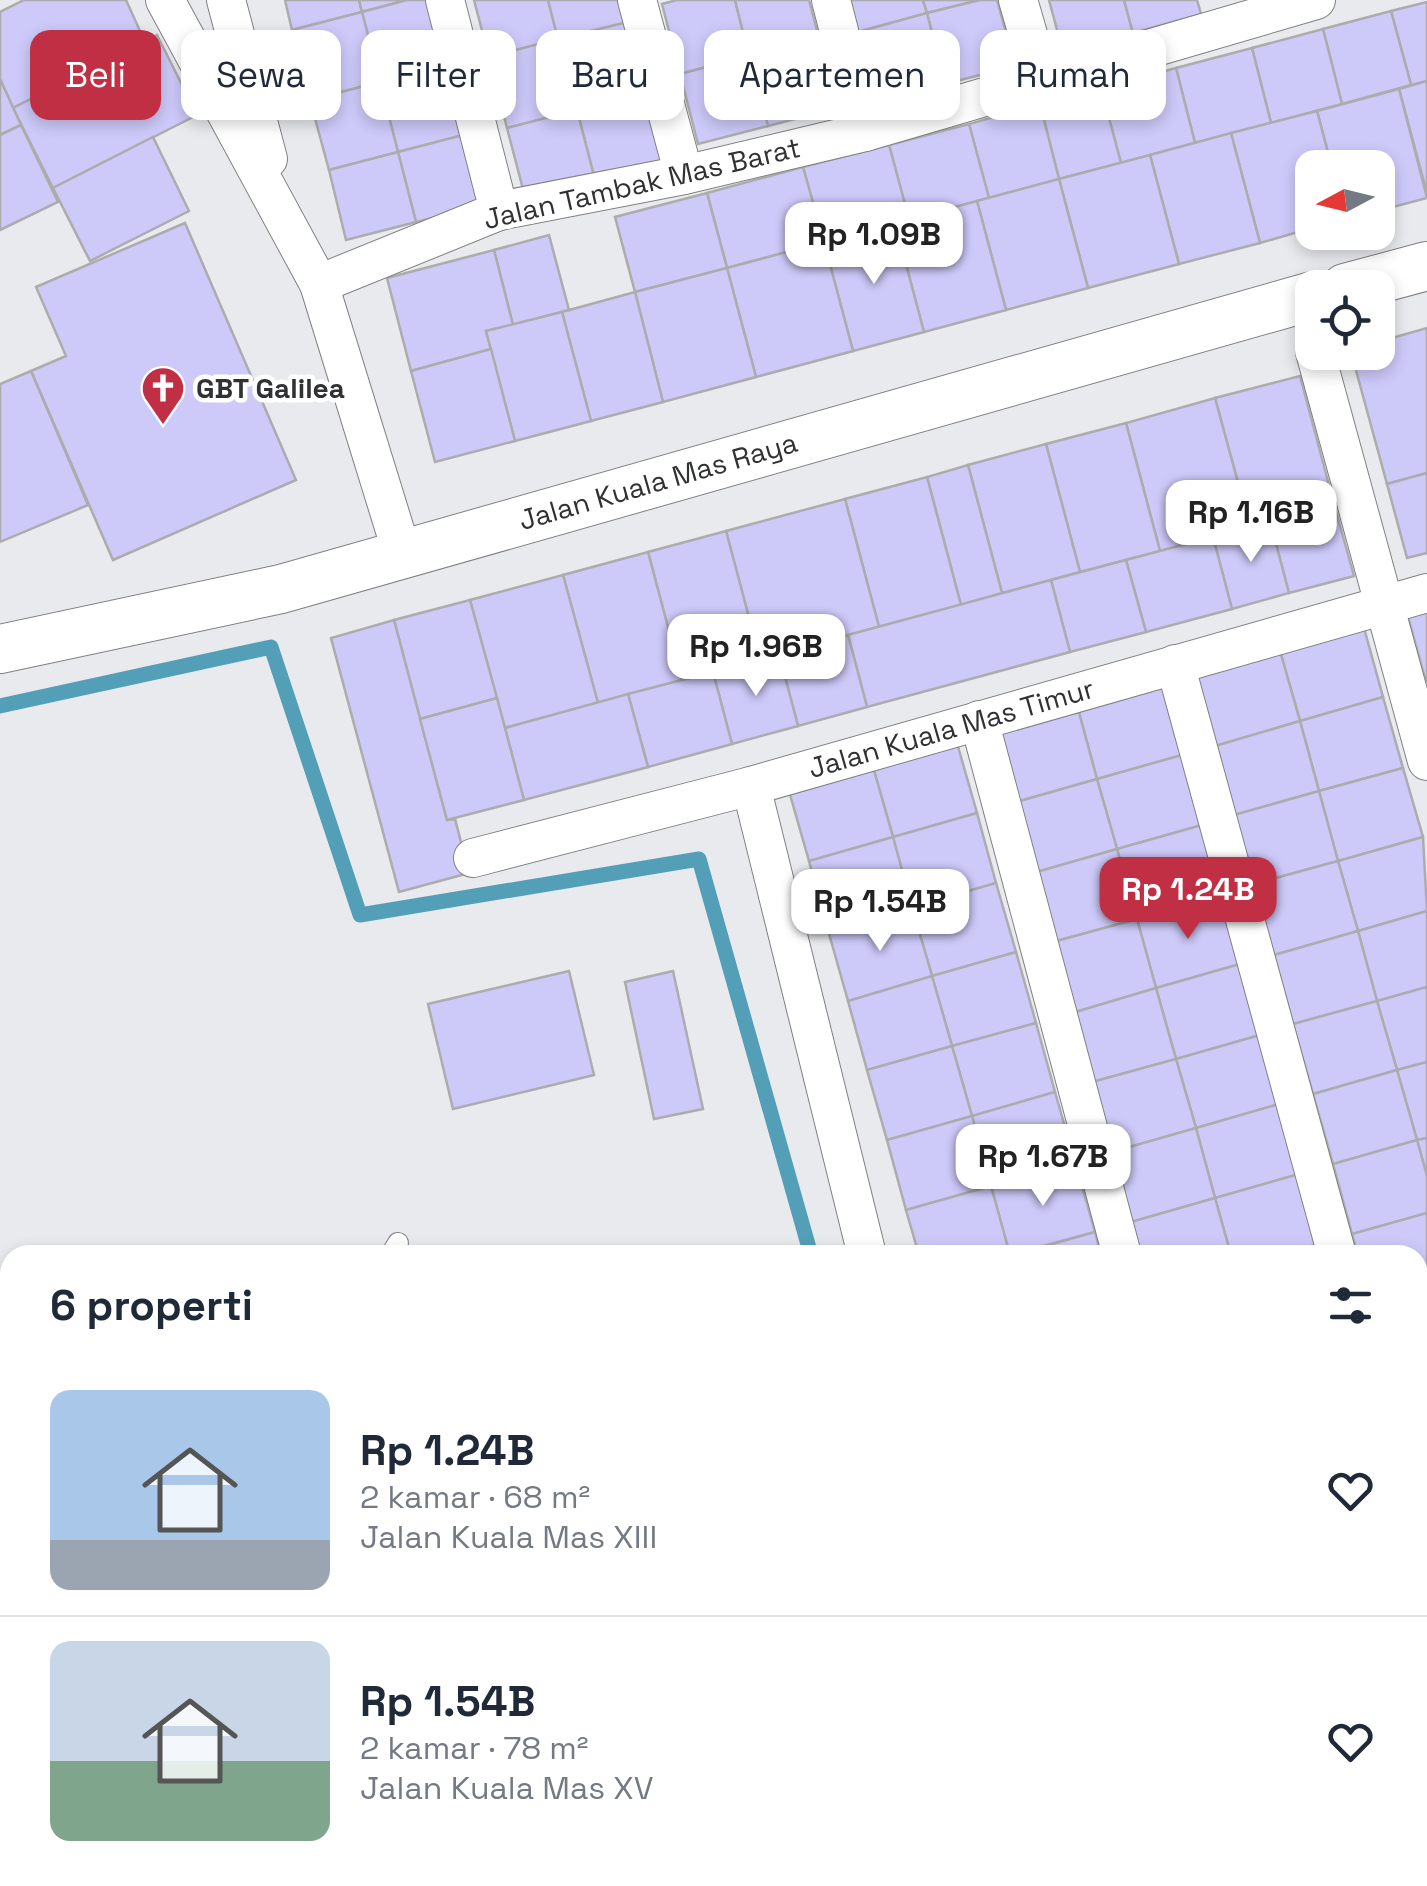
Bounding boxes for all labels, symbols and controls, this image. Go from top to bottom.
chip: Beli [30,30,161,120]
chip: Sewa [181,30,341,120]
chip: Filter [361,30,516,120]
chip: Baru [536,30,684,120]
chip: Apartemen [704,30,960,120]
chip: Rumah [980,30,1166,120]
street label: Jalan Tambak Mas Barat [480,129,804,237]
north arrow [1295,150,1395,250]
map controls [1295,150,1395,370]
pin: Rp 1.09B [771,202,977,287]
text: Rp 1.09B [807,214,941,254]
button: locate [1295,270,1395,370]
church icon: GBT Galilea [140,365,186,426]
place label: GBT Galilea [196,370,345,406]
street label: Jalan Kuala Mas Raya [514,424,802,538]
pin: Rp 1.16B [1148,480,1354,565]
text: Rp 1.16B [1188,492,1314,532]
pin: Rp 1.96B [653,614,859,699]
text: Rp 1.96B [689,626,823,666]
street label: Jalan Kuala Mas Timur [804,670,1098,786]
pin: Rp 1.24B [1085,857,1291,942]
pin: Rp 1.54B [777,869,983,954]
text: Rp 1.24B [1122,869,1254,909]
text: Rp 1.54B [813,881,947,921]
pin: Rp 1.67B [940,1124,1146,1209]
text: Rp 1.67B [978,1136,1108,1176]
icon: filters [1323,1278,1378,1333]
text: 6 properti [50,1279,253,1332]
text: Rp 1.24B [360,1424,534,1477]
icon: home [130,1430,250,1550]
icon: heart [1323,1463,1378,1518]
text: 2 kamar · 68 m² [360,1477,590,1517]
text: Jalan Kuala Mas XIII [360,1517,657,1557]
text: Rp 1.54B [360,1675,535,1728]
icon: home [130,1681,250,1801]
icon: heart [1323,1714,1378,1769]
text: 2 kamar · 78 m² [360,1728,589,1768]
text: Jalan Kuala Mas XV [360,1768,654,1808]

